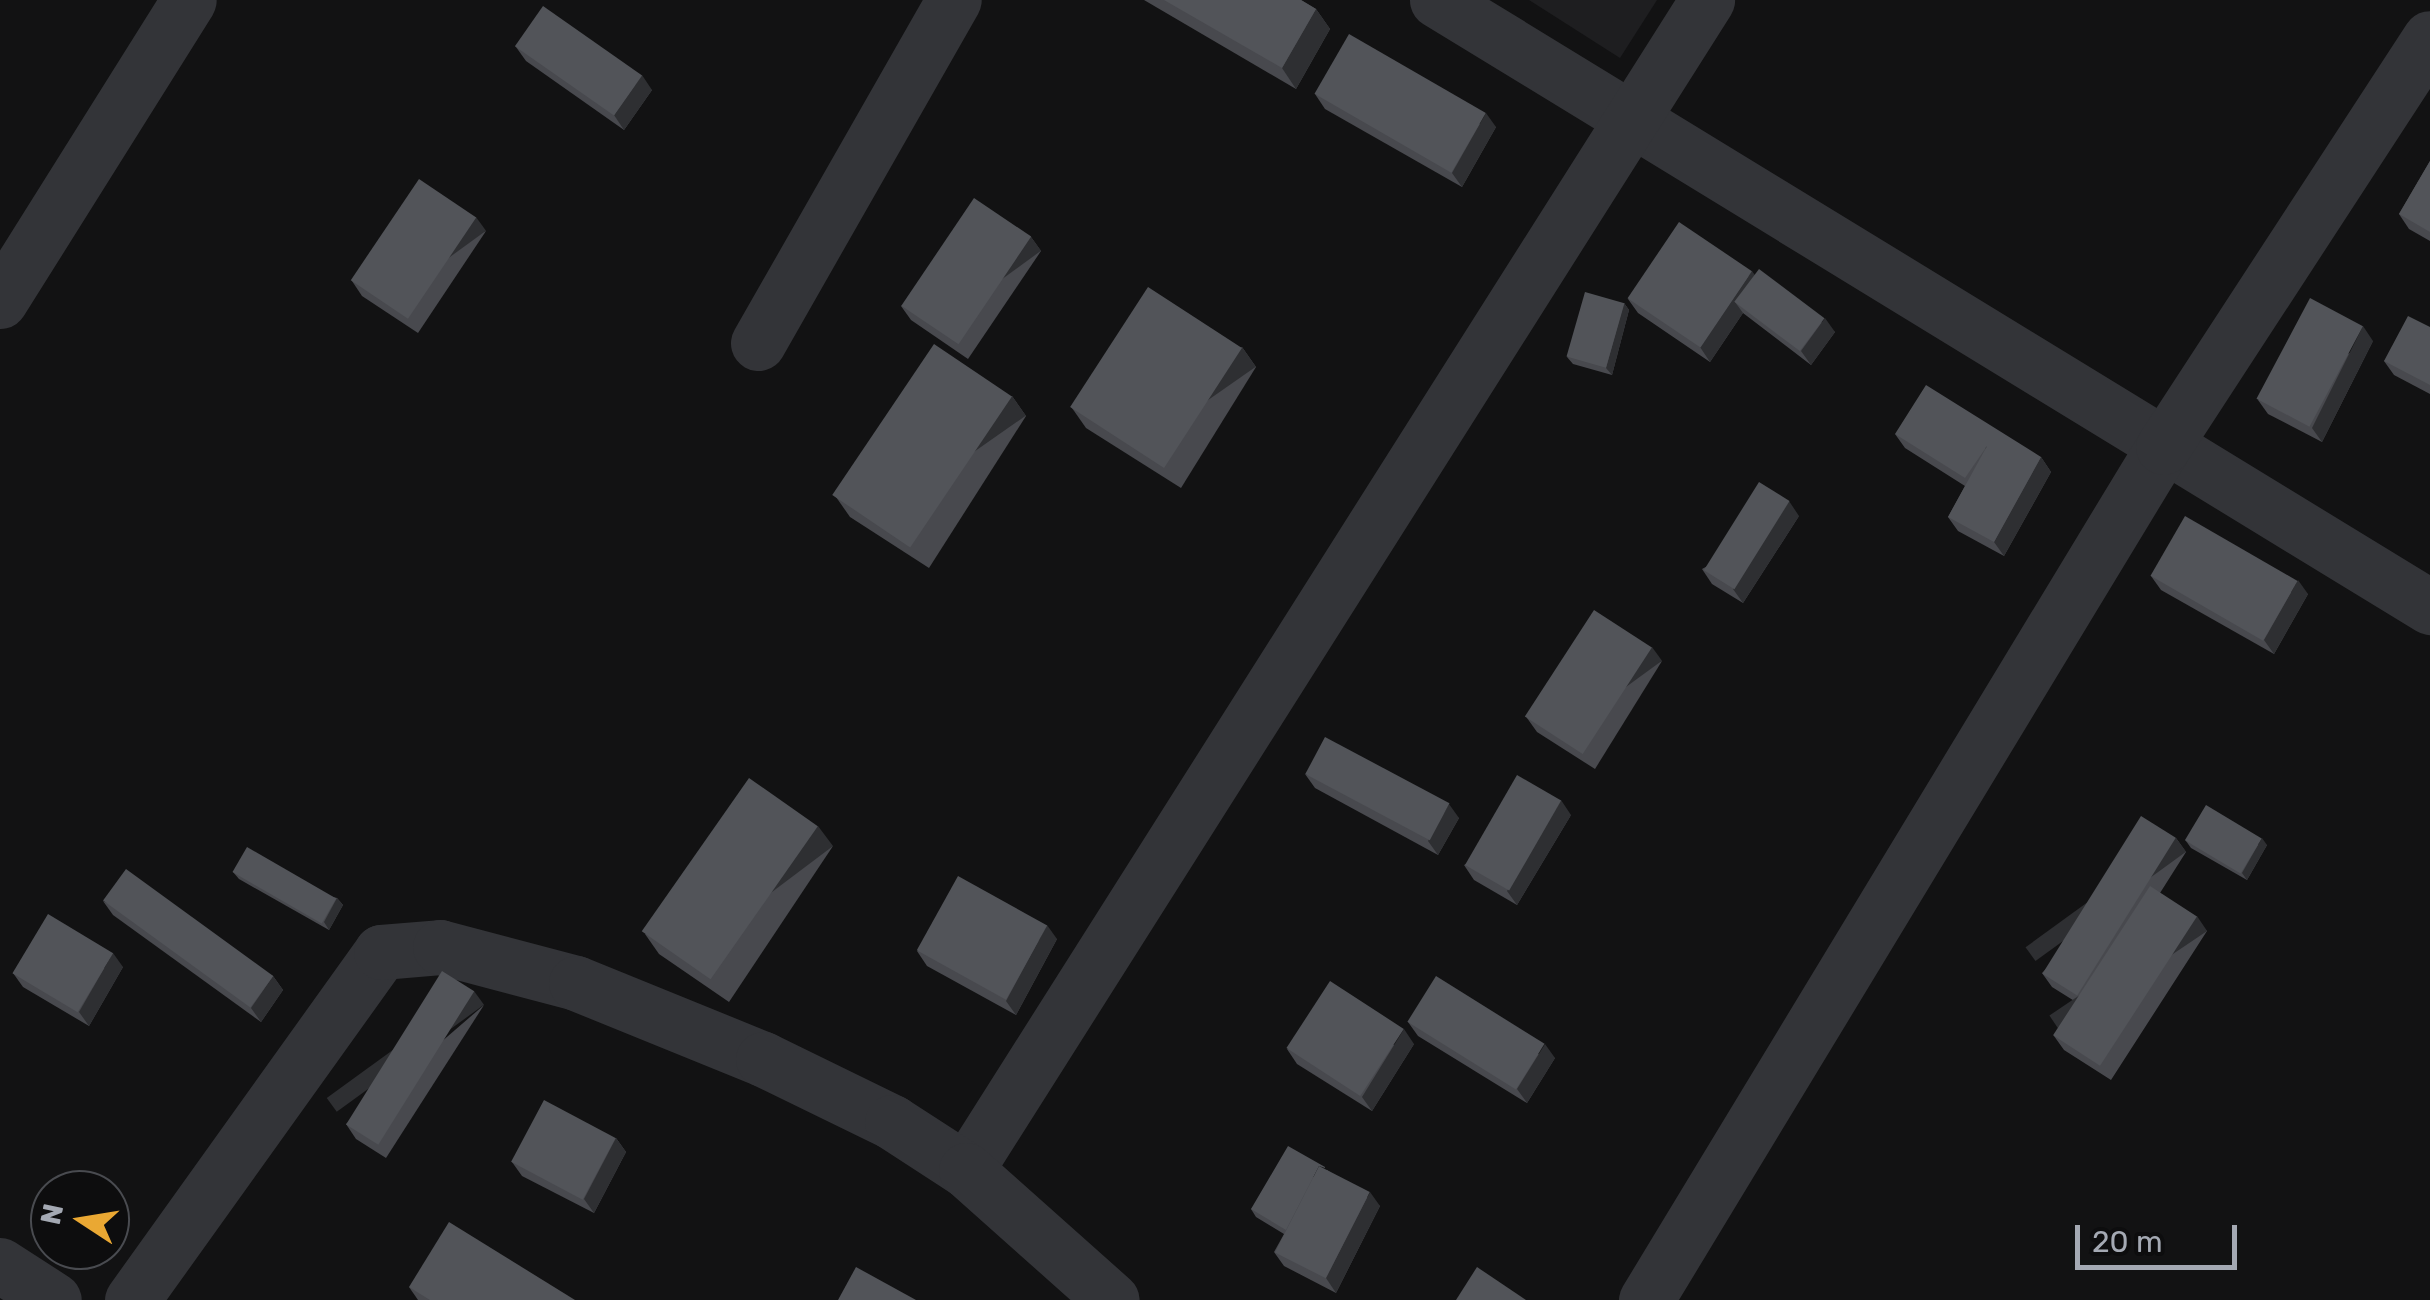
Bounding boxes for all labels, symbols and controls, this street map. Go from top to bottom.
north arrow [30,1170,130,1270]
text: N [34,1201,70,1227]
scale bar [2080,1205,2242,1267]
text: 20 m [2092,1224,2163,1260]

